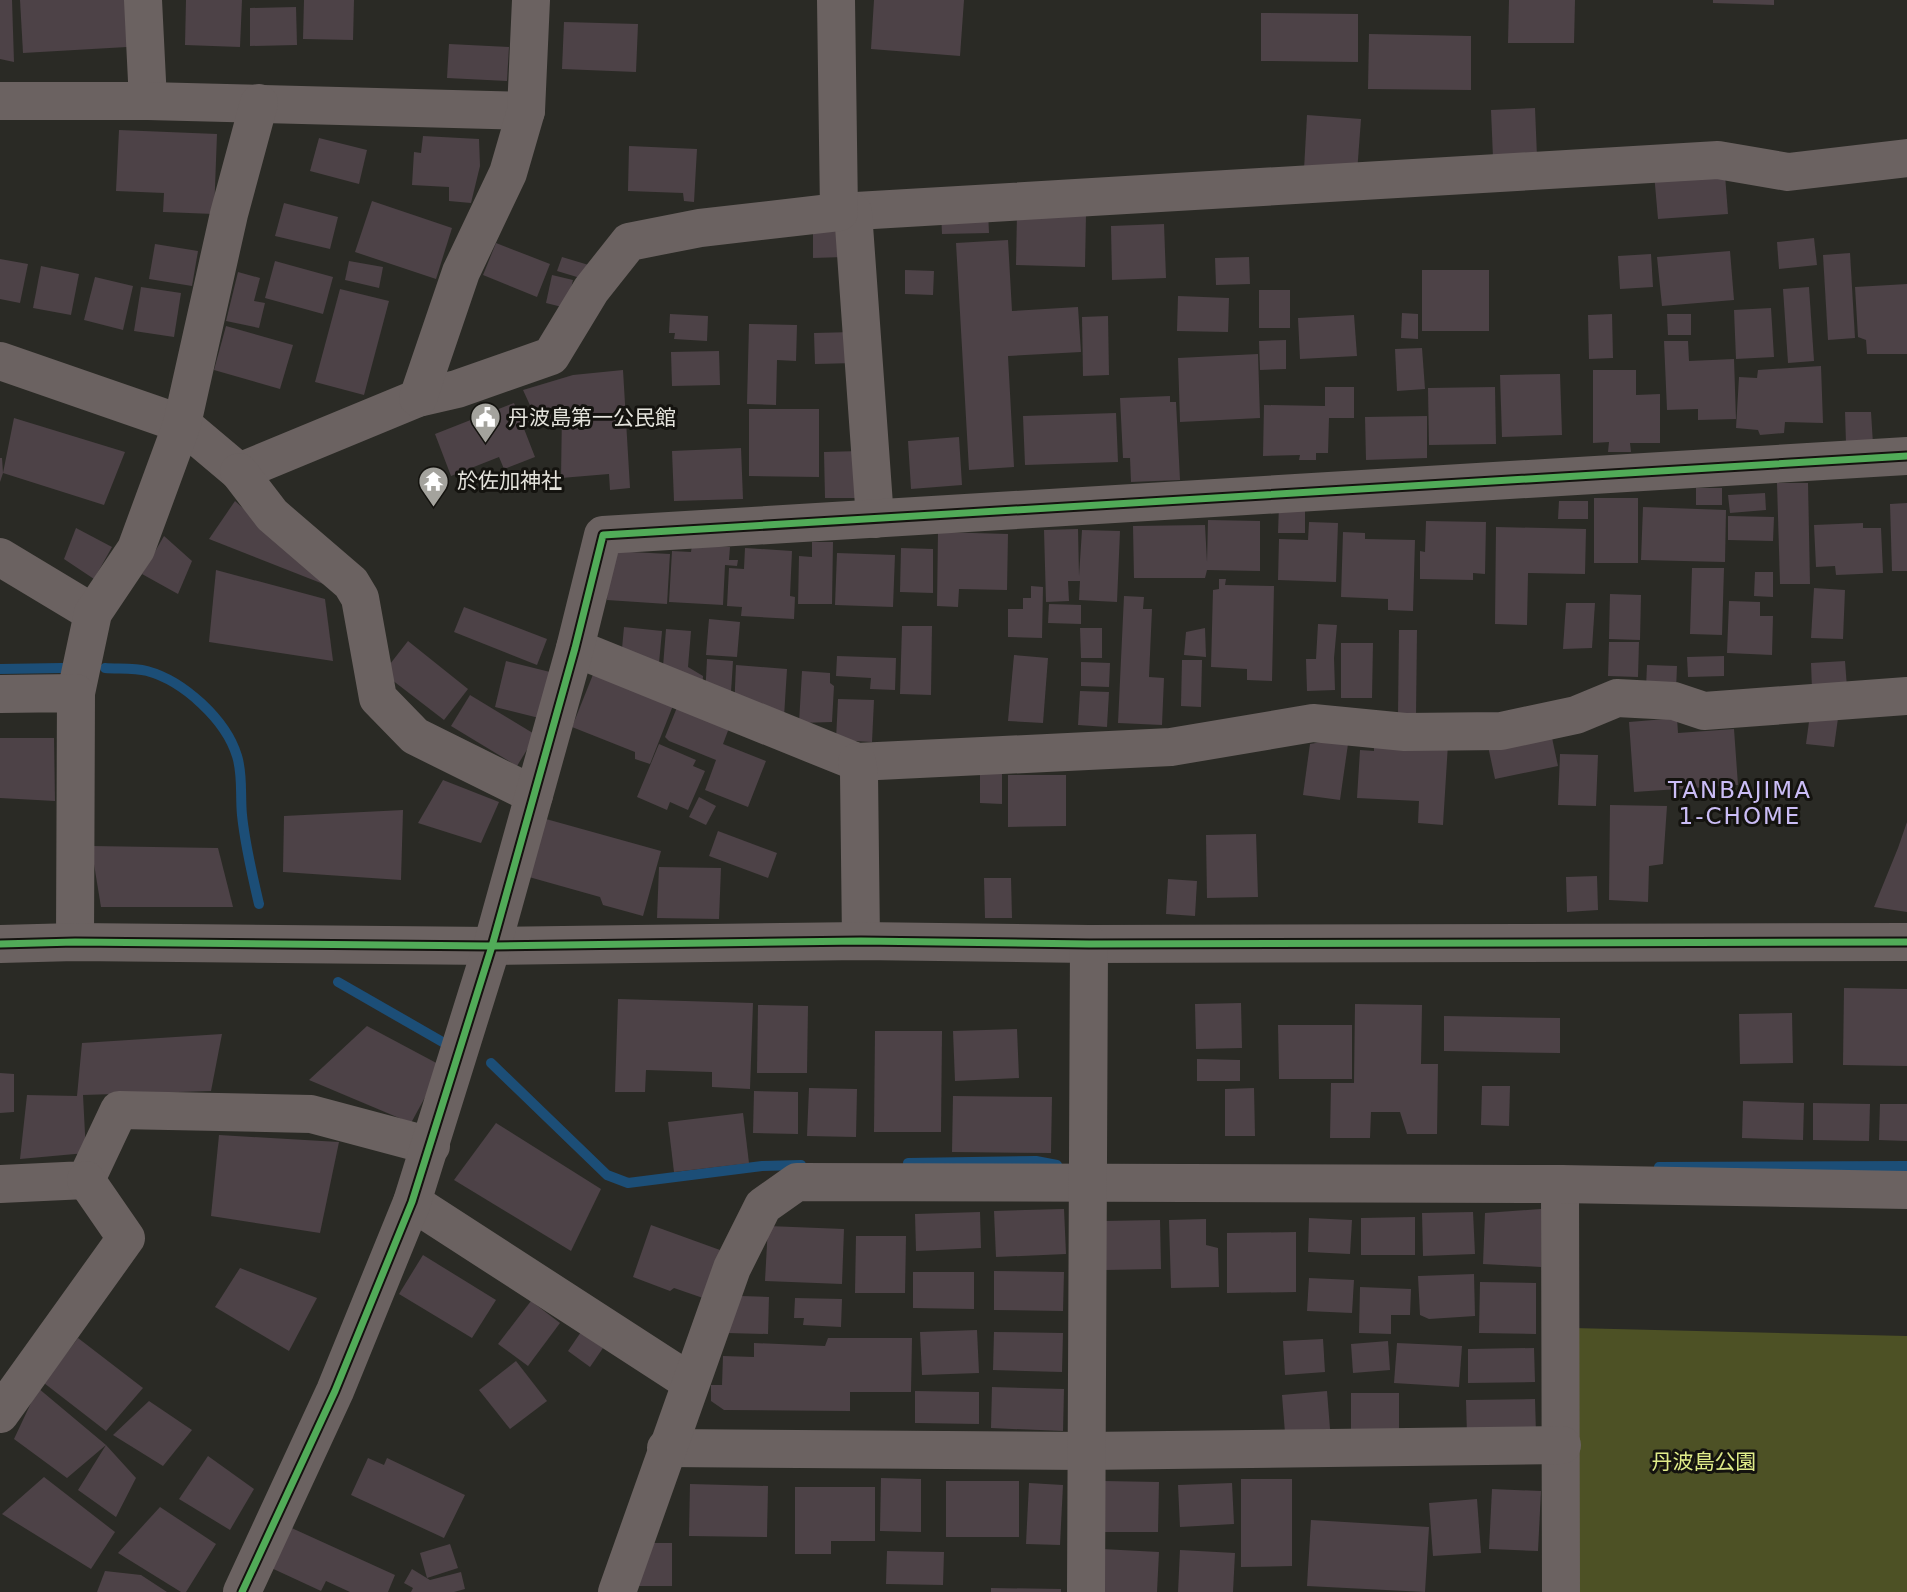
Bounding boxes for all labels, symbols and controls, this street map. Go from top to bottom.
public building icon: 丹波島第一公民館 [468,401,502,445]
place label: 丹波島第一公民館 [508,406,676,430]
temple icon: 於佐加神社 [417,464,451,508]
place label: 於佐加神社 [457,469,562,493]
district label: TANBAJIMA 1-CHOME [1667,777,1812,829]
park label: 丹波島公園 [1652,1450,1757,1474]

